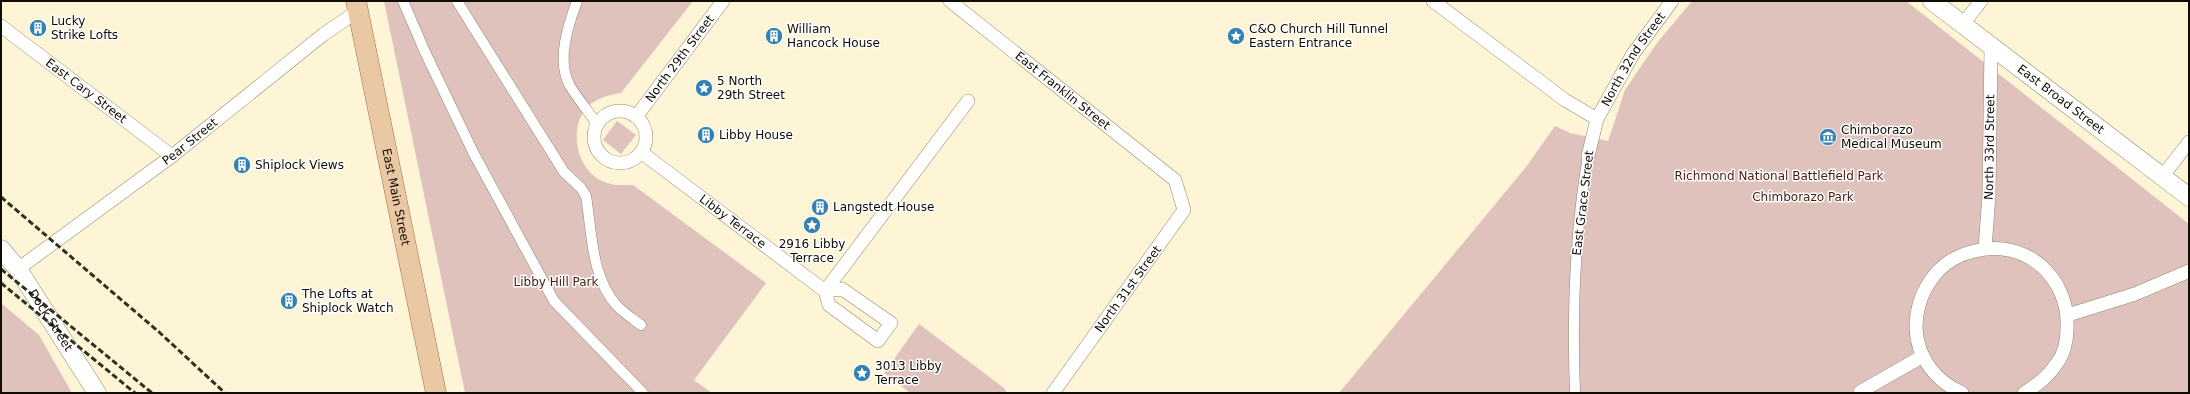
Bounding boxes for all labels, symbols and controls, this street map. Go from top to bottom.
street label: North 32nd Street [1599,10,1668,109]
street label: North 29th Street [643,12,717,105]
place label: Lucky Strike Lofts [51,14,118,42]
building icon: Lucky Strike Lofts [28,18,48,38]
place label: William Hancock House [787,22,880,50]
place label: C&O Church Hill Tunnel Eastern Entrance [1249,22,1388,50]
building icon: William Hancock House [764,26,784,46]
place icon: C&O Church Hill Tunnel Eastern Entrance [1226,26,1246,46]
street label: East Franklin Street [1012,49,1113,133]
street label: East Cary Street [43,56,130,126]
street label: East Broad Street [2015,62,2107,137]
place label: 5 North 29th Street [717,74,785,102]
place icon: 5 North 29th Street [694,78,714,98]
street label: North 33rd Street [1982,94,1997,200]
street label: Pear Street [159,115,221,168]
place label: Chimborazo Medical Museum [1841,123,1942,151]
building icon: Libby House [696,125,716,145]
museum icon: Chimborazo Medical Museum [1818,127,1838,147]
place label: Libby House [719,128,793,142]
street label: East Main Street [379,147,413,247]
street label: East Grace Street [1570,149,1596,256]
building icon: Shiplock Views [232,155,252,175]
place label: Shiplock Views [255,158,344,172]
park label: Richmond National Battlefield Park [1674,169,1884,183]
park label: Chimborazo Park [1752,190,1854,204]
street label: Libby Terrace [697,192,769,251]
building icon: Langstedt House [810,197,830,217]
place label: Langstedt House [833,200,934,214]
place icon: 2916 Libby Terrace [802,215,822,235]
place label: 2916 Libby Terrace [779,237,845,265]
street label: North 31st Street [1092,243,1164,335]
park label: Libby Hill Park [514,275,599,289]
street label: Dock Street [26,287,76,354]
place label: The Lofts at Shiplock Watch [301,287,394,315]
building icon: The Lofts at Shiplock Watch [279,291,299,311]
place label: 3013 Libby Terrace [874,359,942,387]
place icon: 3013 Libby Terrace [852,363,872,383]

